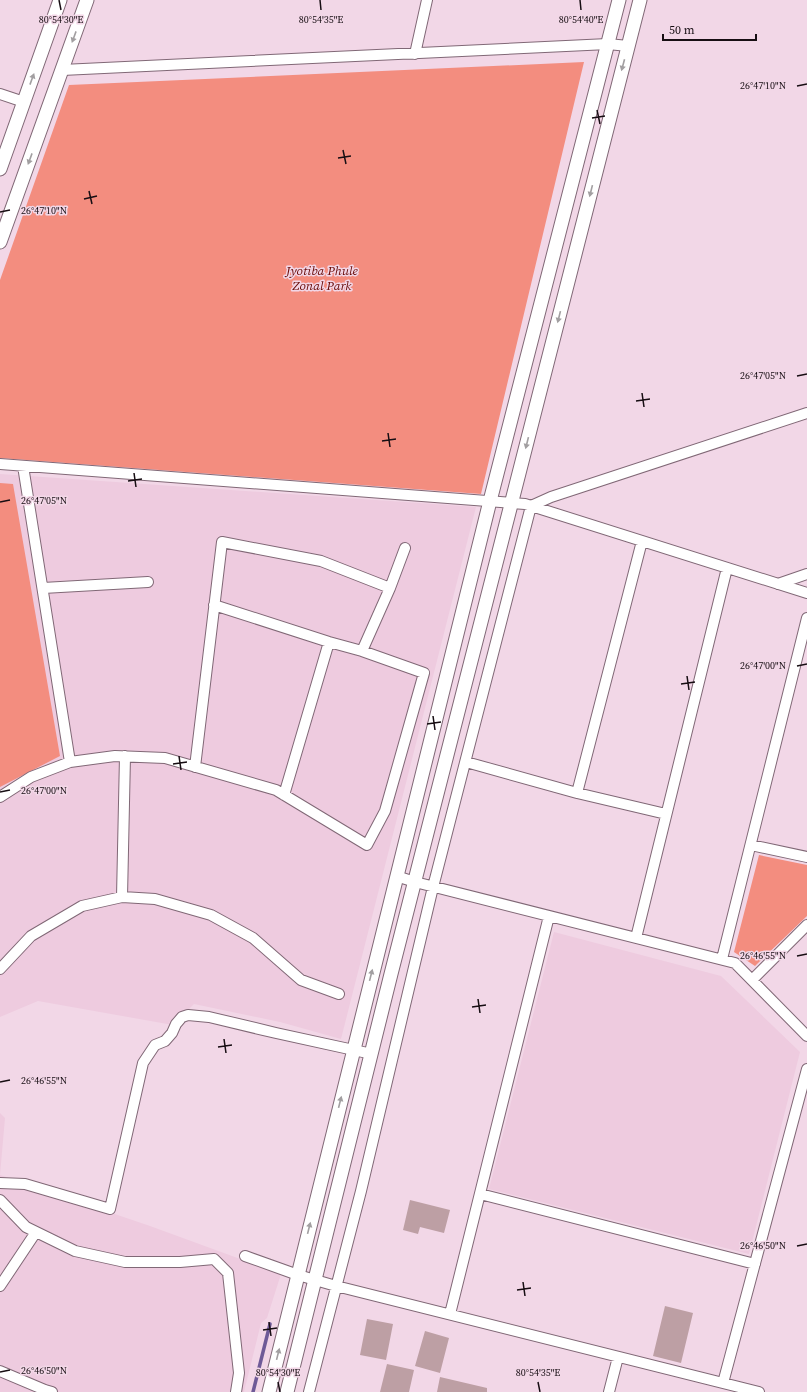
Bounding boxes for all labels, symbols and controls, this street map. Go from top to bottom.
text: 80°54'30"E [39,13,83,26]
text: 80°54'35"E [299,13,343,26]
text: 80°54'40"E [559,13,603,26]
scale bar [663,16,756,42]
text: 50 m [669,22,695,38]
one-way arrow [70,31,76,43]
one-way arrow [620,59,626,71]
one-way arrow [29,73,35,85]
text: 26°47'10"N [740,79,786,92]
one-way arrow [26,153,32,165]
one-way arrow [587,185,593,197]
text: 26°47'10"N [21,204,67,217]
park label: Jyotiba Phule Zonal Park [284,262,359,294]
one-way arrow [556,311,562,323]
text: 26°47'05"N [740,369,786,382]
one-way arrow [524,437,530,449]
text: 26°47'05"N [21,494,67,507]
text: 26°47'00"N [740,659,786,672]
text: 26°47'00"N [21,784,67,797]
text: 26°46'55"N [740,949,786,962]
one-way arrow [369,969,375,982]
text: 26°46'55"N [21,1074,67,1087]
one-way arrow [337,1095,343,1107]
one-way arrow [306,1222,312,1234]
text: 26°46'50"N [740,1239,786,1252]
one-way arrow [275,1348,281,1360]
text: 26°46'50"N [21,1364,67,1377]
text: 80°54'30"E [256,1366,300,1379]
text: 80°54'35"E [516,1366,560,1379]

